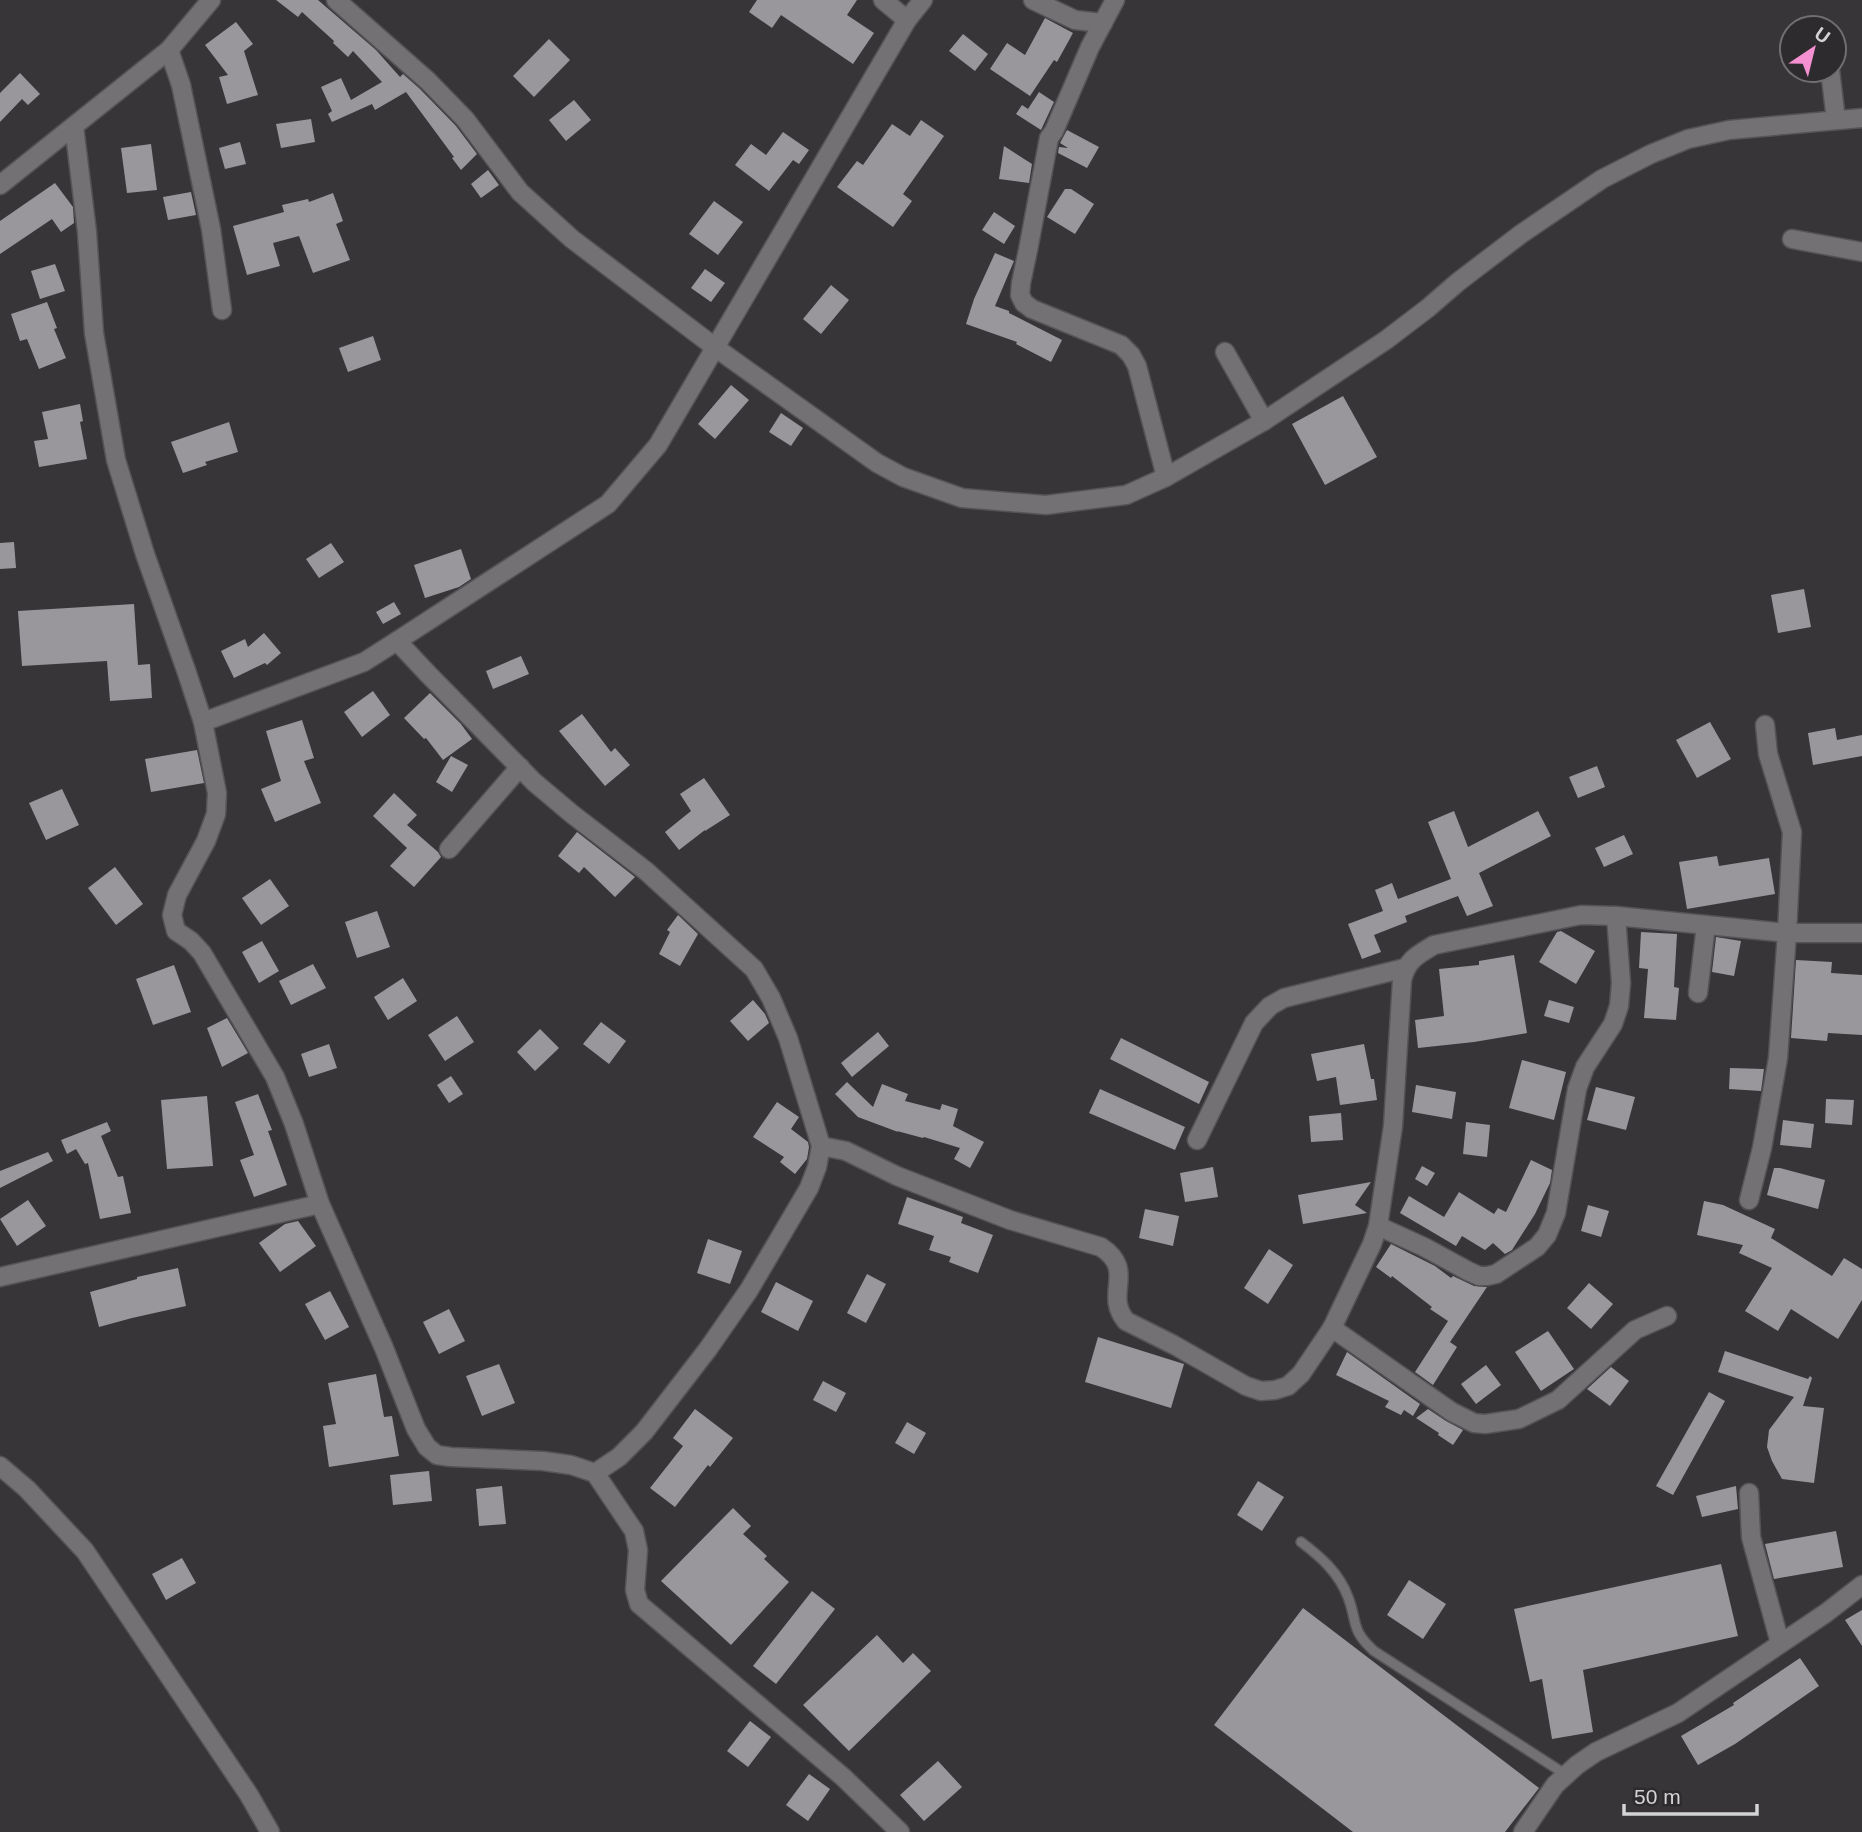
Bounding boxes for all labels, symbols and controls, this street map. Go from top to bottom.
north arrow [1778,14,1848,84]
text: U [1811,23,1834,48]
scale bar [1624,1772,1757,1816]
text: 50 m [1634,1785,1681,1808]

